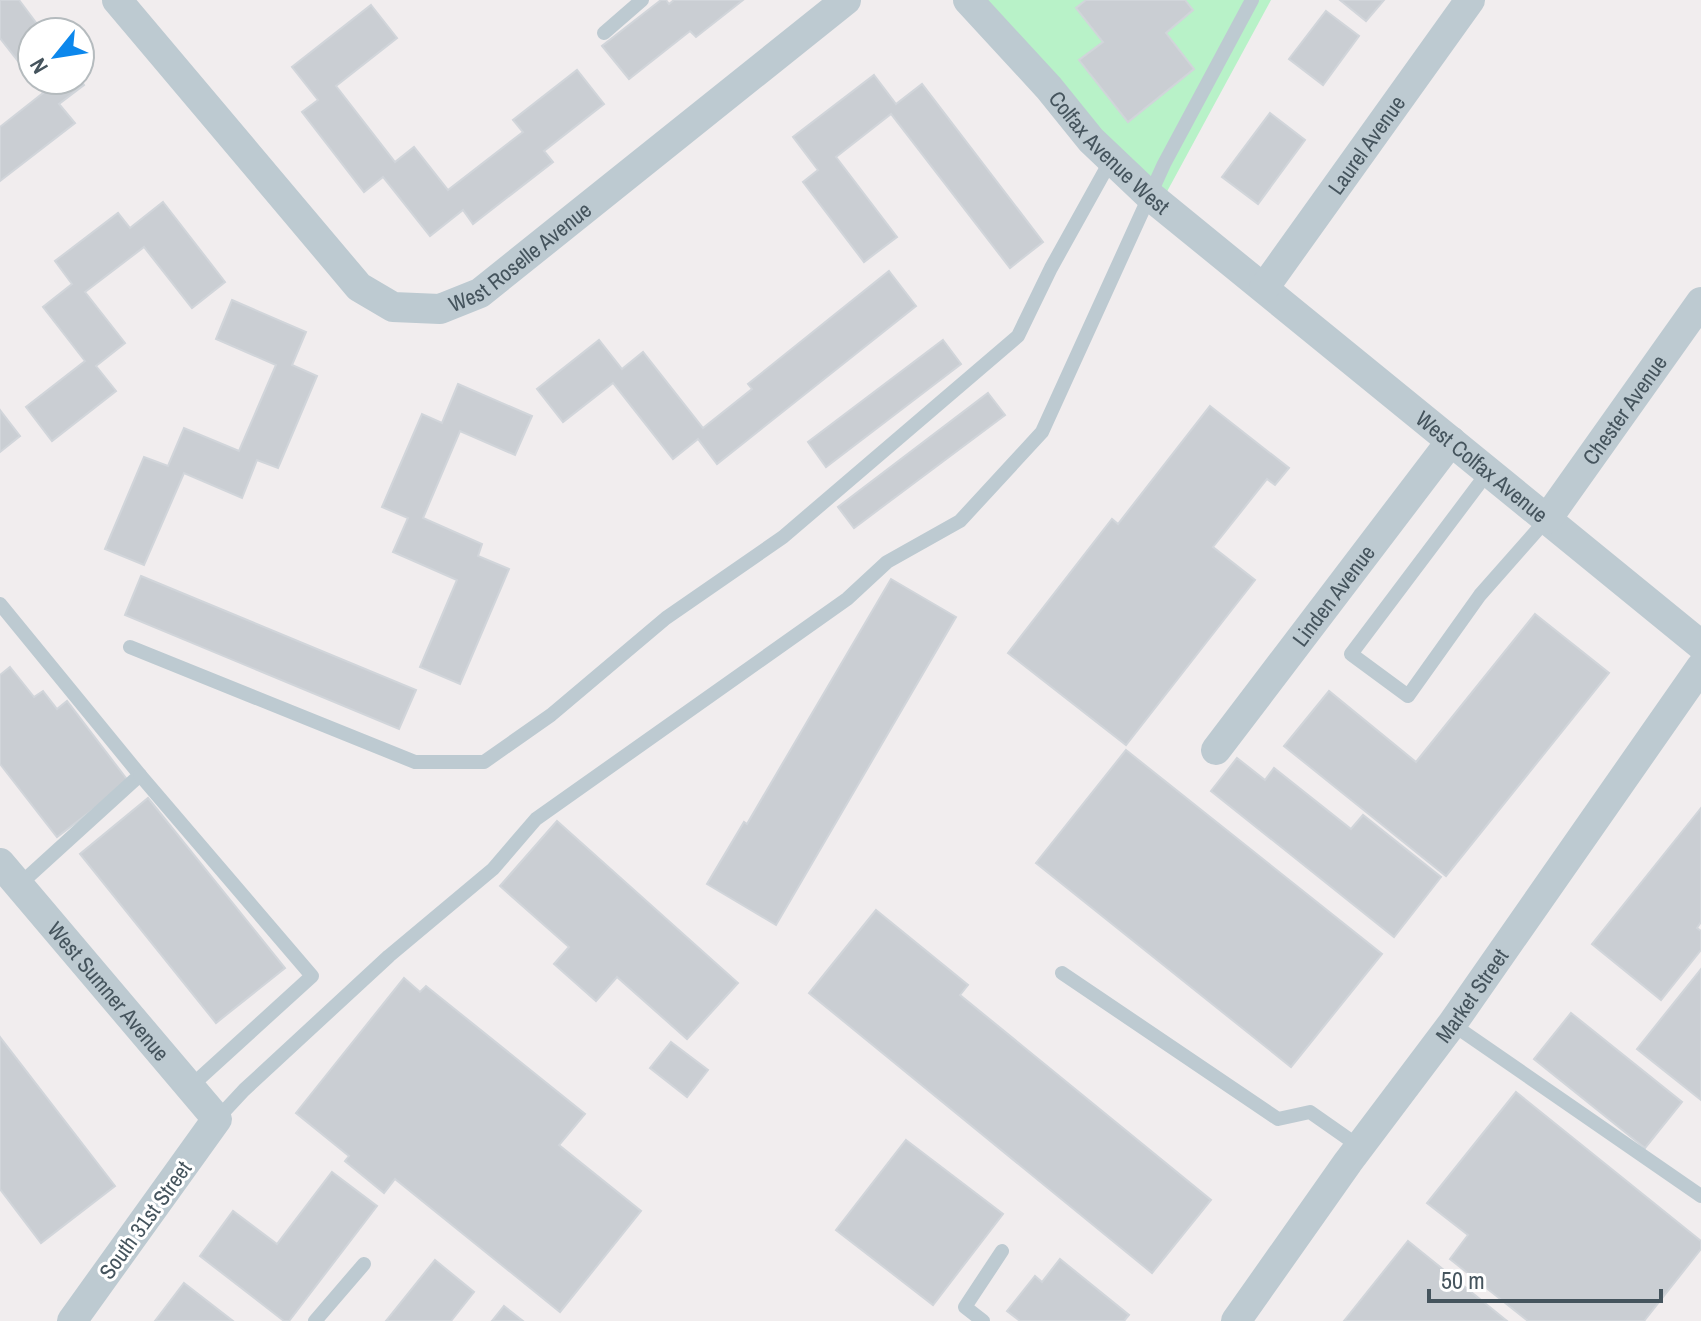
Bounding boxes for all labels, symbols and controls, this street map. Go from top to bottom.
north arrow [16,16,96,96]
text: N [22,53,55,79]
street label: Colfax Avenue West [1042,84,1176,221]
street label: Laurel Avenue [1321,89,1412,200]
street label: West Roselle Avenue [444,195,598,319]
street label: Chester Avenue [1575,349,1674,471]
street label: West Colfax Avenue [1410,404,1554,529]
street label: Linden Avenue [1285,539,1382,653]
street label: West Sumner Avenue [41,915,176,1067]
street label: Market Street [1428,942,1515,1049]
street label: South 31st Street [92,1155,198,1285]
scale bar [1429,1253,1661,1303]
text: 50 m [1441,1264,1485,1296]

